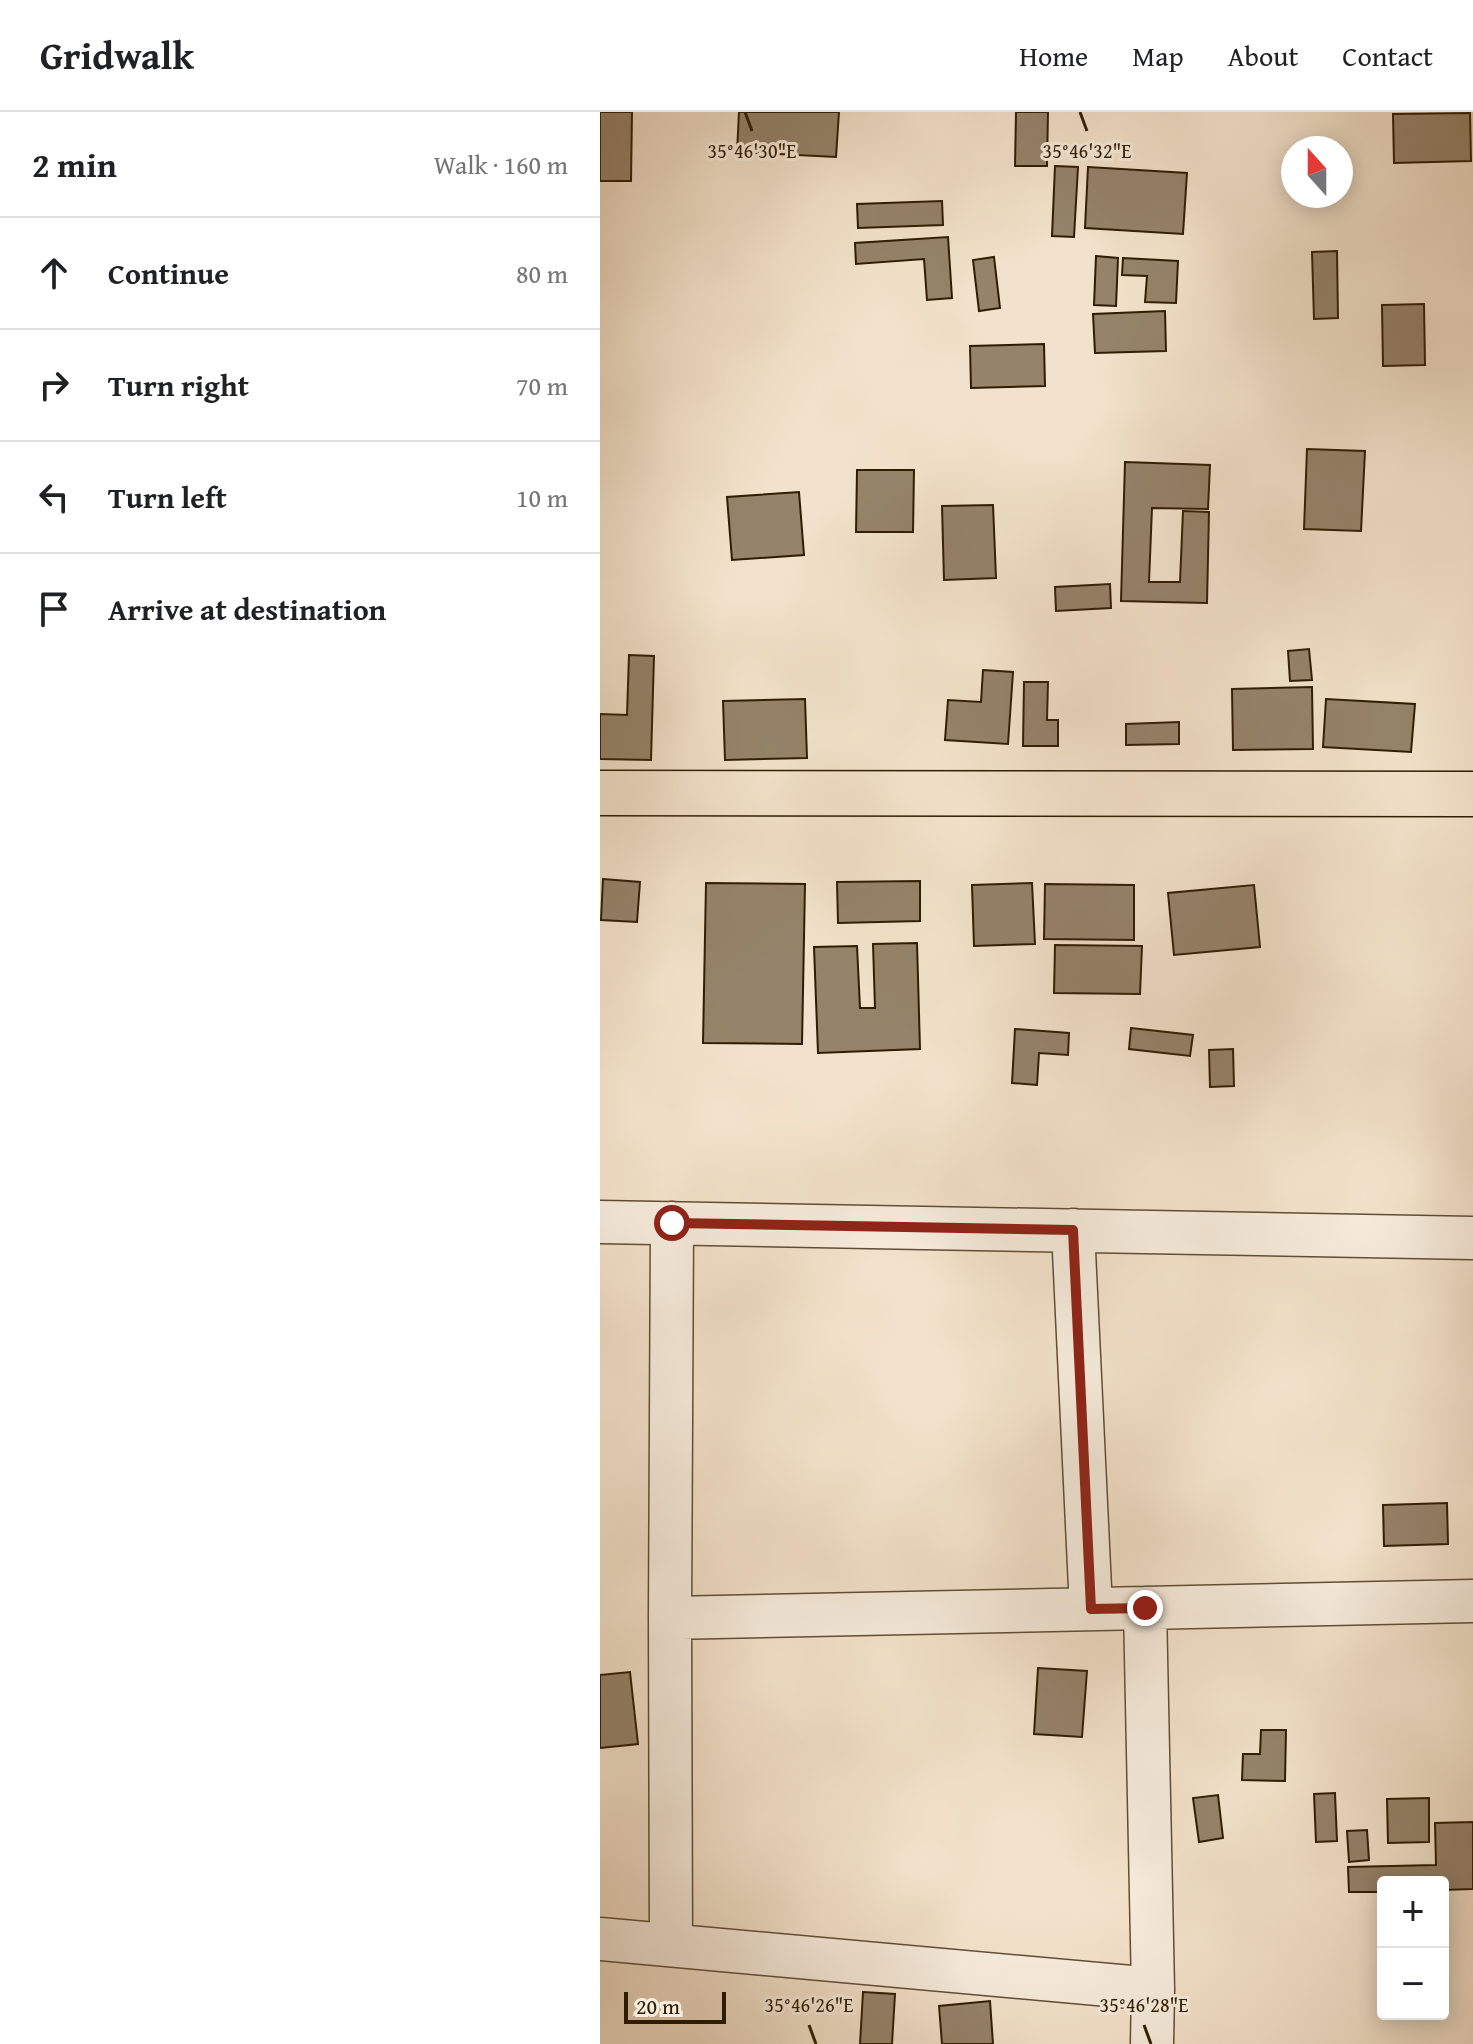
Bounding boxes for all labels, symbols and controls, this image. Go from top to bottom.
text: Gridwalk [40,27,194,83]
text: Home [1019,35,1088,76]
text: Map [1132,35,1184,76]
text: About [1228,35,1298,76]
text: Contact [1342,35,1433,76]
text: 35°46'30"E [708,136,796,165]
text: 35°46'32"E [1043,136,1131,165]
north arrow [1281,136,1353,208]
text: 2 min [32,140,117,189]
text: Walk · 160 m [434,145,568,184]
icon: ahead [32,251,76,295]
text: Continue [108,251,229,295]
text: 80 m [516,254,568,293]
icon: right [32,363,76,407]
text: Turn right [108,363,249,407]
text: 70 m [516,366,568,405]
icon: left [32,475,76,519]
text: Turn left [108,475,227,519]
text: 10 m [516,478,568,517]
icon: arrive [32,587,76,631]
text: Arrive at destination [108,587,386,631]
route start [654,1205,690,1241]
route end [1127,1590,1163,1626]
map controls [1377,1876,1449,2020]
button: + [1377,1876,1449,1948]
button: − [1377,1948,1449,2020]
scale bar [624,1988,726,2024]
text: 20 m [636,1990,680,2022]
text: 35°46'26"E [765,1990,853,2019]
text: 35°46'28"E [1100,1990,1188,2019]

